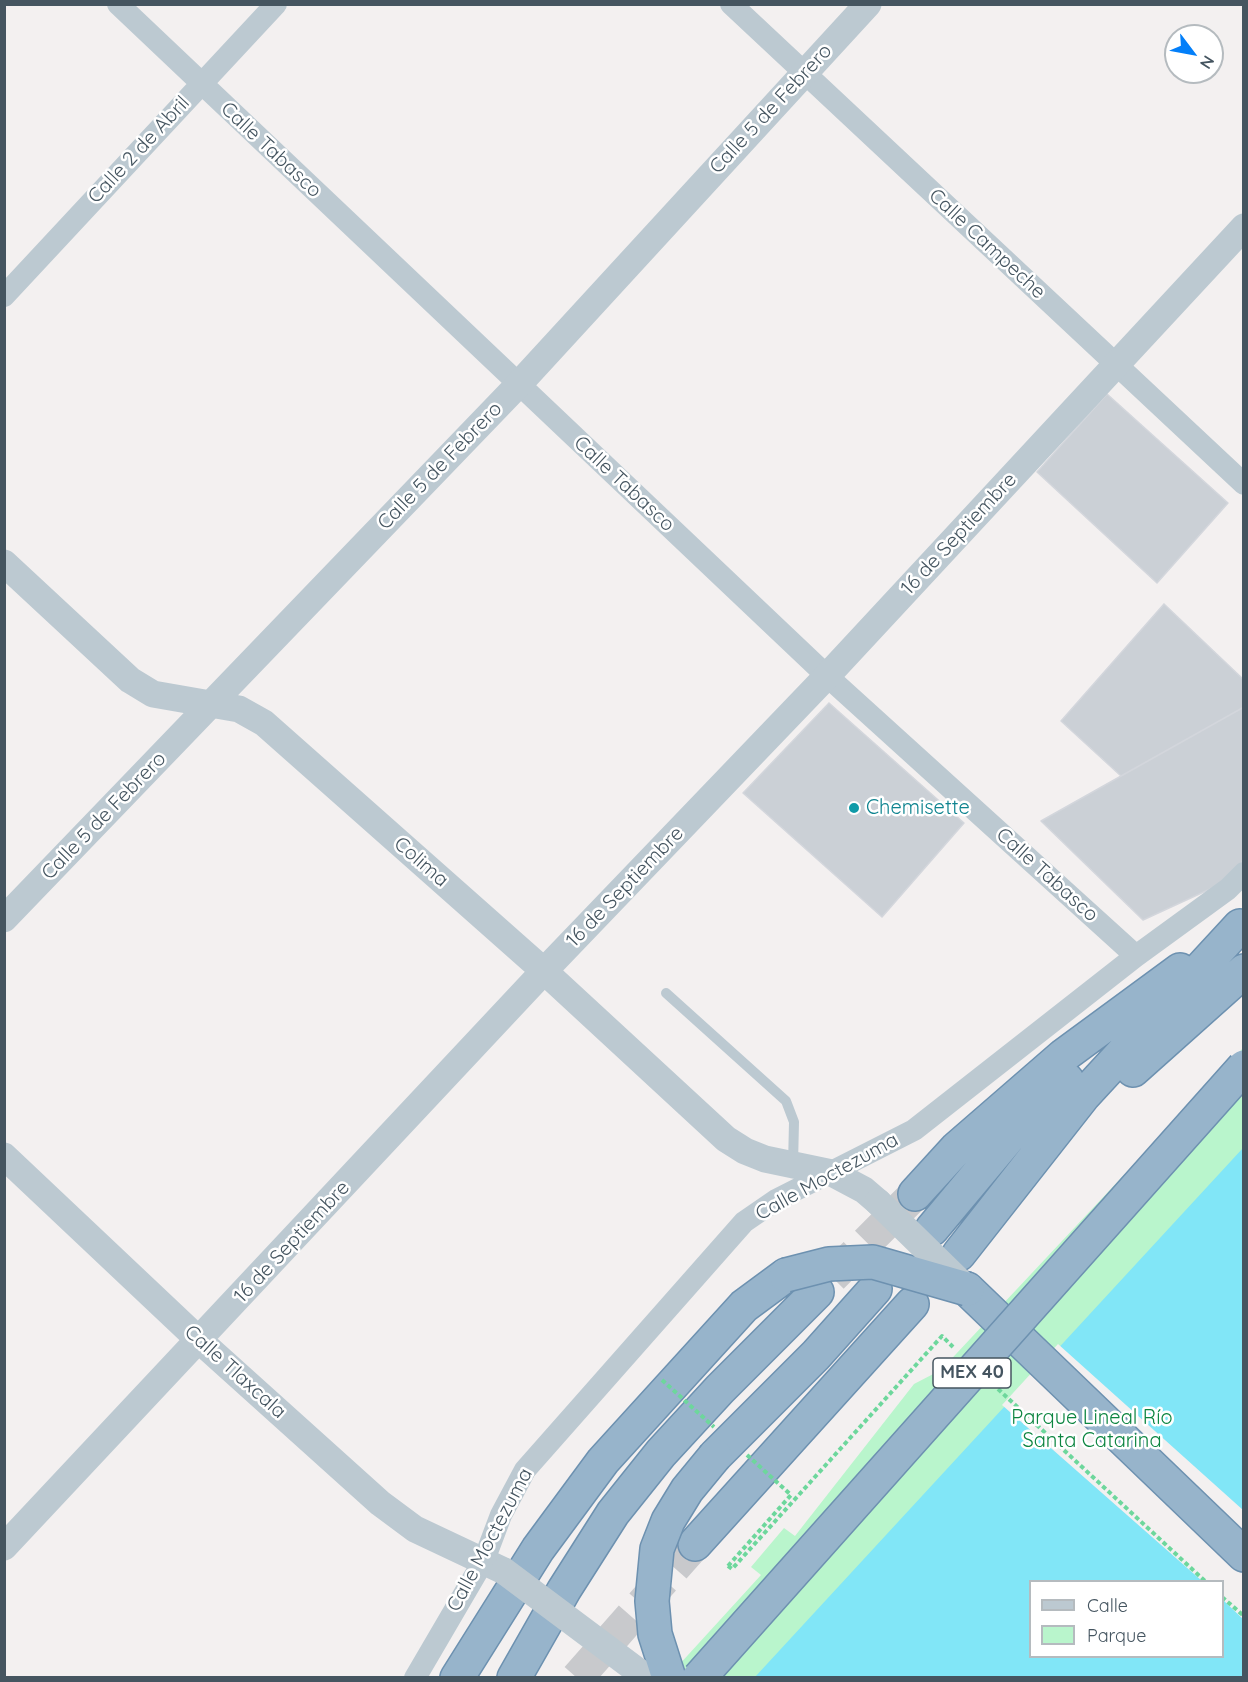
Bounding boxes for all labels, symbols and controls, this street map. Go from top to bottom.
north arrow [1164,24,1224,84]
street label: Calle 5 de Febrero [705,39,837,179]
text: N [1196,52,1219,73]
street label: Calle 2 de Abril [83,91,195,209]
street label: Calle Tabasco [216,97,326,203]
street label: Calle Campeche [924,184,1050,304]
street label: Calle 5 de Febrero [373,397,507,535]
street label: Calle Tabasco [569,431,679,537]
street label: 16 de Septiembre [896,468,1022,600]
street label: Calle 5 de Febrero [37,747,171,885]
place label: Chemisette [866,796,970,820]
marker: Chemisette [847,801,861,815]
street label: 16 de Septiembre [561,822,689,952]
street label: Calle Tabasco [991,823,1103,927]
street label: Colima [389,832,453,892]
street label: Calle Moctezuma [752,1128,902,1226]
street label: 16 de Septiembre [229,1176,355,1308]
street label: Calle Tlaxcala [179,1320,291,1424]
road number: MEX 40 [933,1358,1011,1388]
park label: Parque Lineal Río Santa Catarina [1011,1406,1173,1453]
street label: Calle Moctezuma [442,1464,538,1616]
legend [1029,1580,1224,1658]
text: Calle [1087,1594,1128,1617]
text: Parque [1087,1624,1146,1647]

